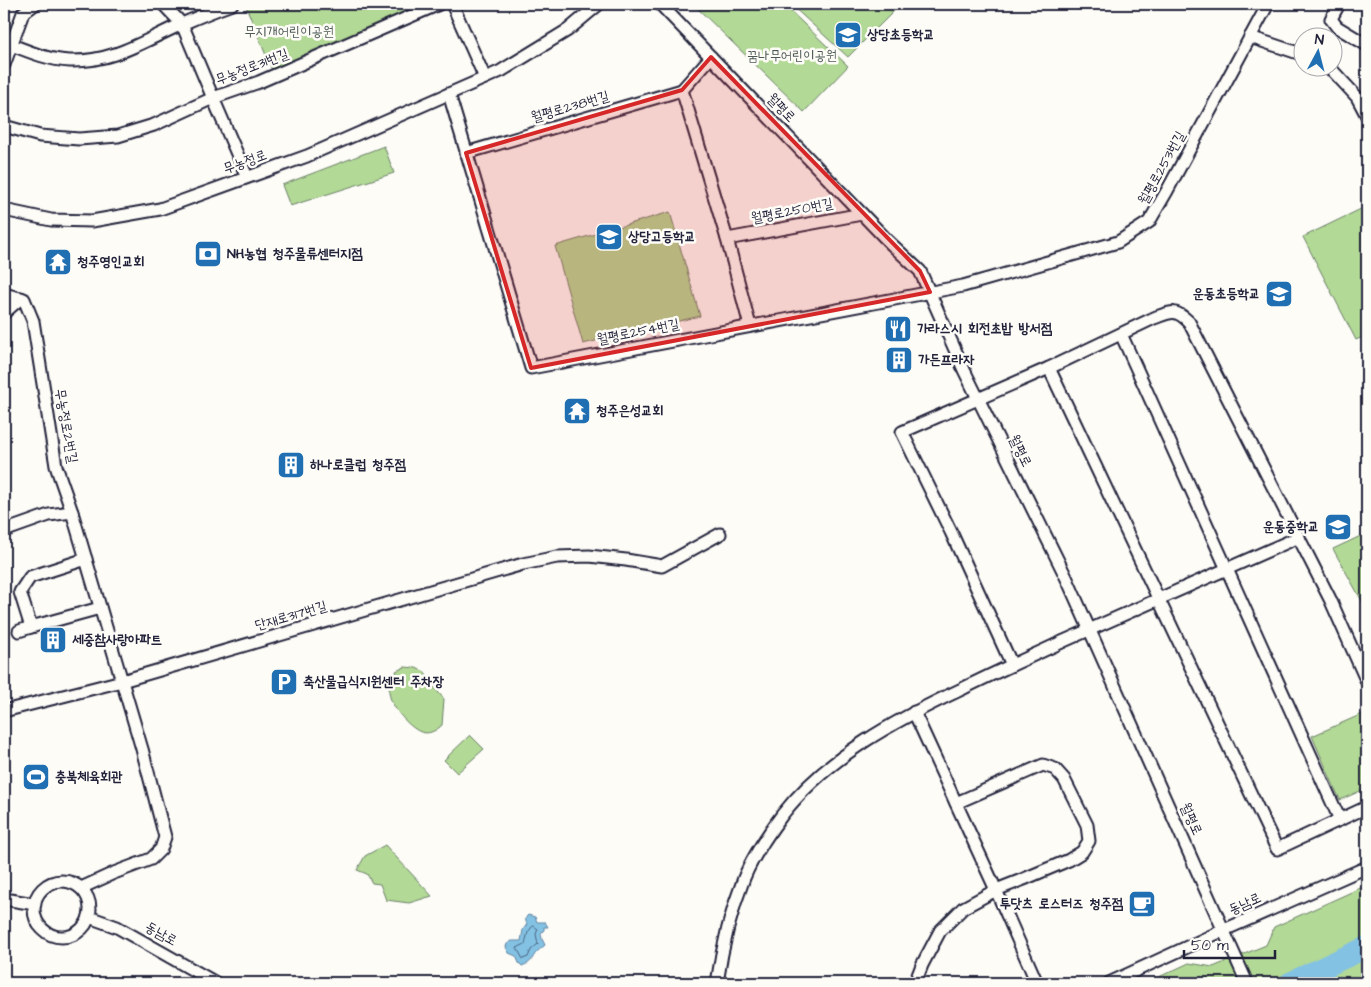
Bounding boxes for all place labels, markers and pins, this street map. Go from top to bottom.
school or university icon: 상당초등학교 [833,20,863,50]
place label: 상당초등학교 [867,25,935,45]
school or university icon: 상당고등학교 [594,222,624,252]
place label: 상당고등학교 [628,227,696,247]
bank icon: NH농협 청주물류센터지점 [193,239,223,269]
place label: NH농협 청주물류센터지점 [227,244,363,264]
temple icon: 청주영인교회 [43,247,73,277]
place label: 청주영인교회 [77,252,145,272]
school or university icon: 운동초등학교 [1264,279,1294,309]
place label: 운동초등학교 [1192,284,1260,304]
restaurant icon: 가라스시 회전초밥 방서점 [883,314,913,344]
place label: 가라스시 회전초밥 방서점 [917,319,1053,339]
building icon: 가든프라자 [884,345,914,375]
place label: 가든프라자 [918,350,975,370]
temple icon: 청주은성교회 [562,396,592,426]
place label: 청주은성교회 [596,401,664,421]
building icon: 하나로클럽 청주점 [276,450,306,480]
place label: 하나로클럽 청주점 [310,455,406,475]
school or university icon: 운동중학교 [1323,512,1353,542]
place label: 운동중학교 [1263,517,1319,537]
building icon: 세중참사랑아파트 [38,625,68,655]
place label: 세중참사랑아파트 [72,630,162,650]
parking icon: 축산물급식지원센터 주차장 [269,667,299,697]
place label: 축산물급식지원센터 주차장 [303,672,445,692]
sports icon: 충북체육회관 [21,762,51,792]
place label: 충북체육회관 [55,767,123,787]
cafe icon: 투닷츠 로스터즈 청주점 [1127,889,1157,919]
place label: 투닷츠 로스터즈 청주점 [999,894,1124,914]

